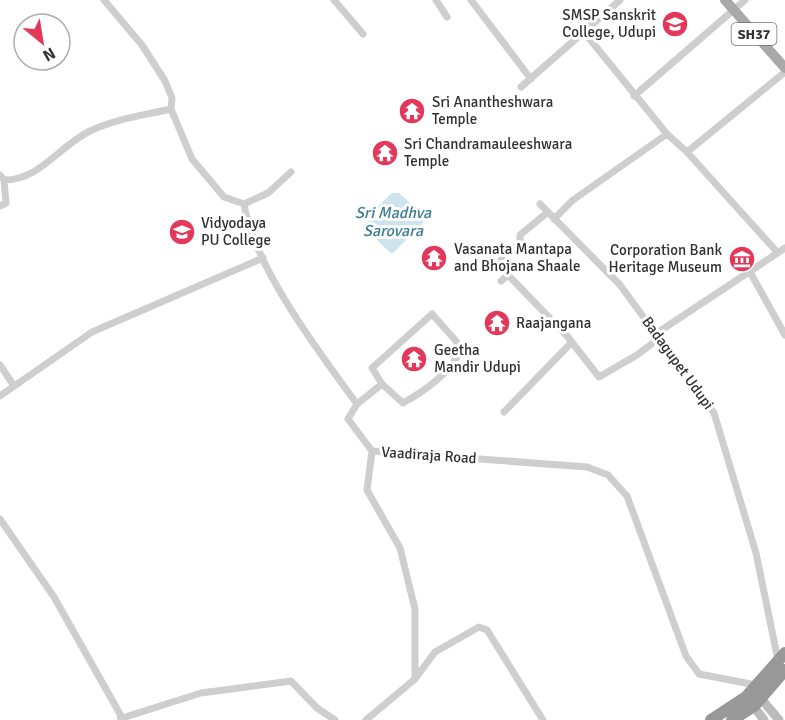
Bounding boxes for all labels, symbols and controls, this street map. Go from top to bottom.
place label: SMSP Sanskrit College, Udupi [562,6,656,41]
school or university icon: SMSP Sanskrit College, Udupi [660,9,690,39]
north arrow [12,12,72,72]
road number: SH37 [732,23,777,45]
text: N [39,43,59,66]
place label: Sri Anantheshwara Temple [432,93,553,128]
temple icon: Sri Anantheshwara Temple [397,96,427,126]
place label: Sri Chandramauleeshwara Temple [404,135,572,170]
temple icon: Sri Chandramauleeshwara Temple [370,138,400,168]
water label: Sri Madhva Sarovara [355,203,432,241]
place label: Vidyodaya PU College [201,214,271,249]
school or university icon: Vidyodaya PU College [167,217,197,247]
place label: Vasanata Mantapa and Bhojana Shaale [454,240,580,275]
place label: Corporation Bank Heritage Museum [609,241,722,276]
temple icon: Vasanata Mantapa and Bhojana Shaale [419,243,449,273]
museum icon: Corporation Bank Heritage Museum [727,244,757,274]
temple icon: Raajangana [482,308,512,338]
street label: Badagupet Udupi [638,313,718,413]
place label: Raajangana [516,314,591,332]
place label: Geetha Mandir Udupi [434,341,521,376]
temple icon: Geetha Mandir Udupi [399,344,429,374]
street label: Vaadiraja Road [381,443,477,467]

